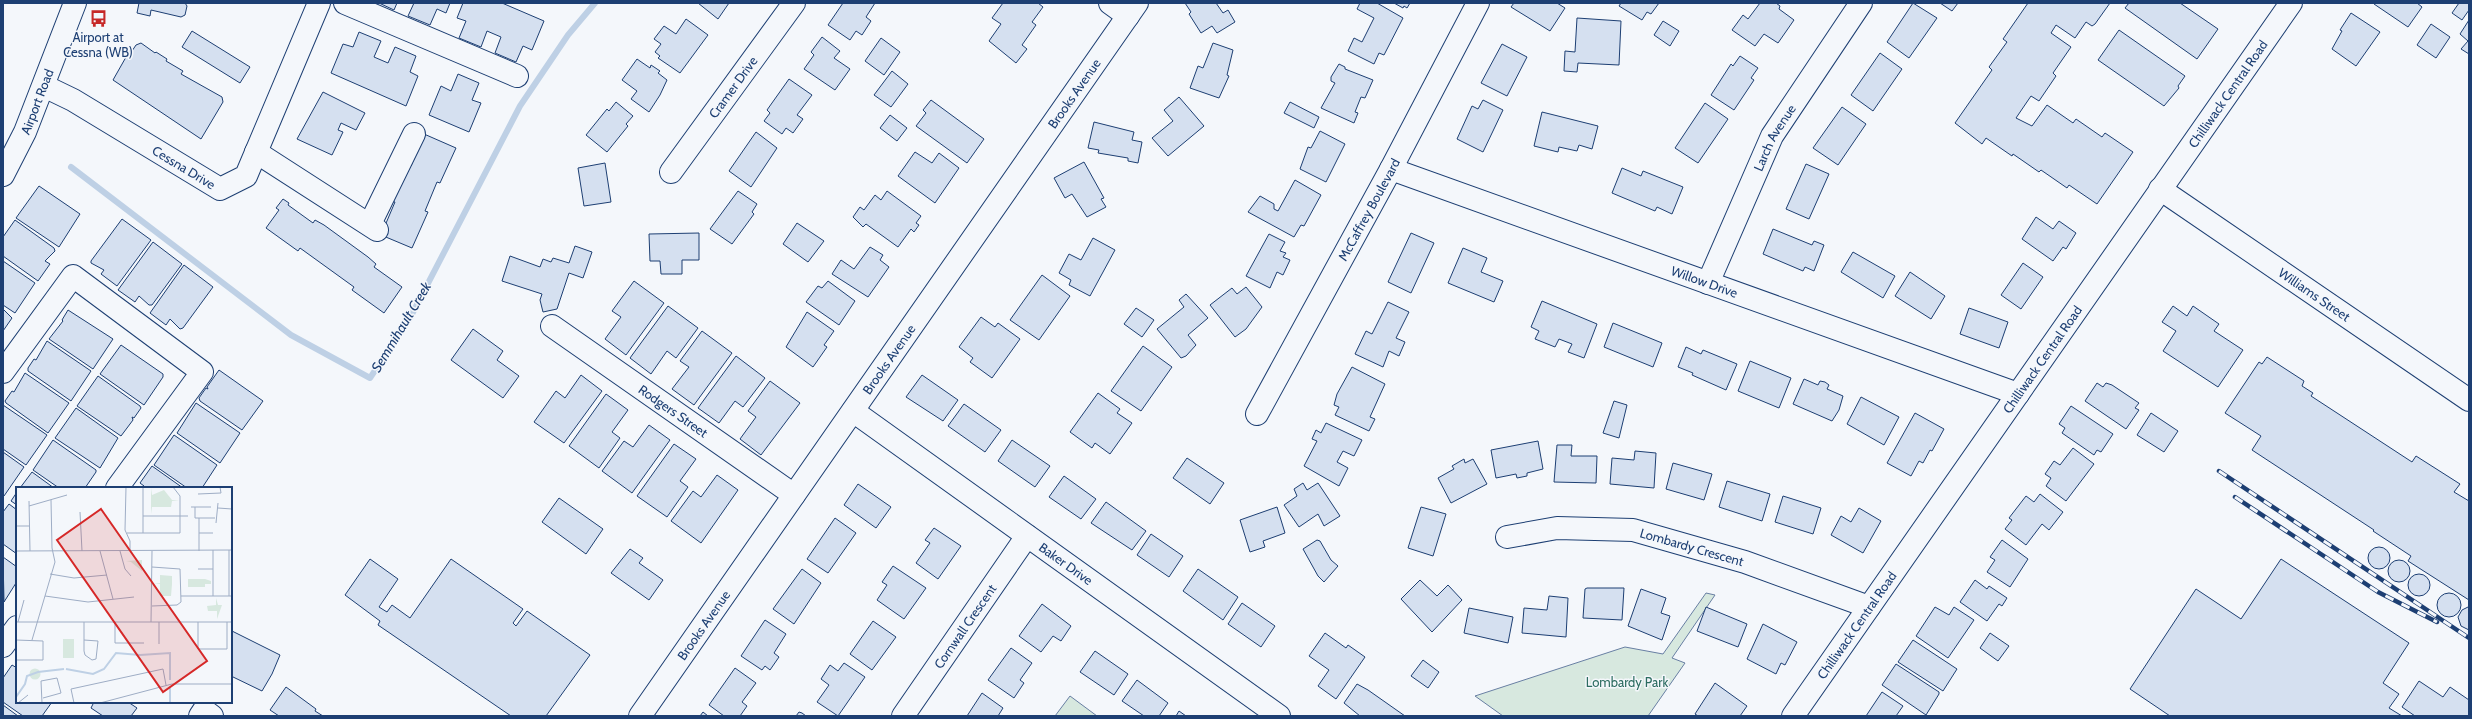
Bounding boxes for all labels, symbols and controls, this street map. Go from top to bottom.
bus stop icon: Airport at Cessna (WB) [88,8,108,28]
place label: Airport at Cessna (WB) [63,29,133,60]
street label: Chilliwack Central Road [2185,37,2271,151]
street label: Cramer Drive [705,53,761,121]
street label: Brooks Avenue [1044,55,1104,131]
street label: Airport Road [17,66,57,137]
street label: Larch Avenue [1750,101,1799,173]
street label: Cessna Drive [150,142,219,193]
street label: McCaffrey Boulevard [1334,156,1403,263]
street label: Willow Drive [1669,262,1740,301]
street label: Williams Street [2275,264,2354,325]
water label: Semmihault Creek [367,278,436,375]
street label: Chilliwack Central Road [1999,302,2085,416]
street label: Brooks Avenue [859,321,919,397]
street label: Rodgers Street [636,381,712,441]
inset map [16,487,232,703]
street label: Lombardy Crescent [1638,524,1746,569]
street label: Baker Drive [1036,539,1096,588]
street label: Chilliwack Central Road [1813,568,1900,682]
street label: Cornwall Crescent [930,580,1000,672]
street label: Brooks Avenue [674,587,733,663]
park label: Lombardy Park [1586,674,1668,690]

